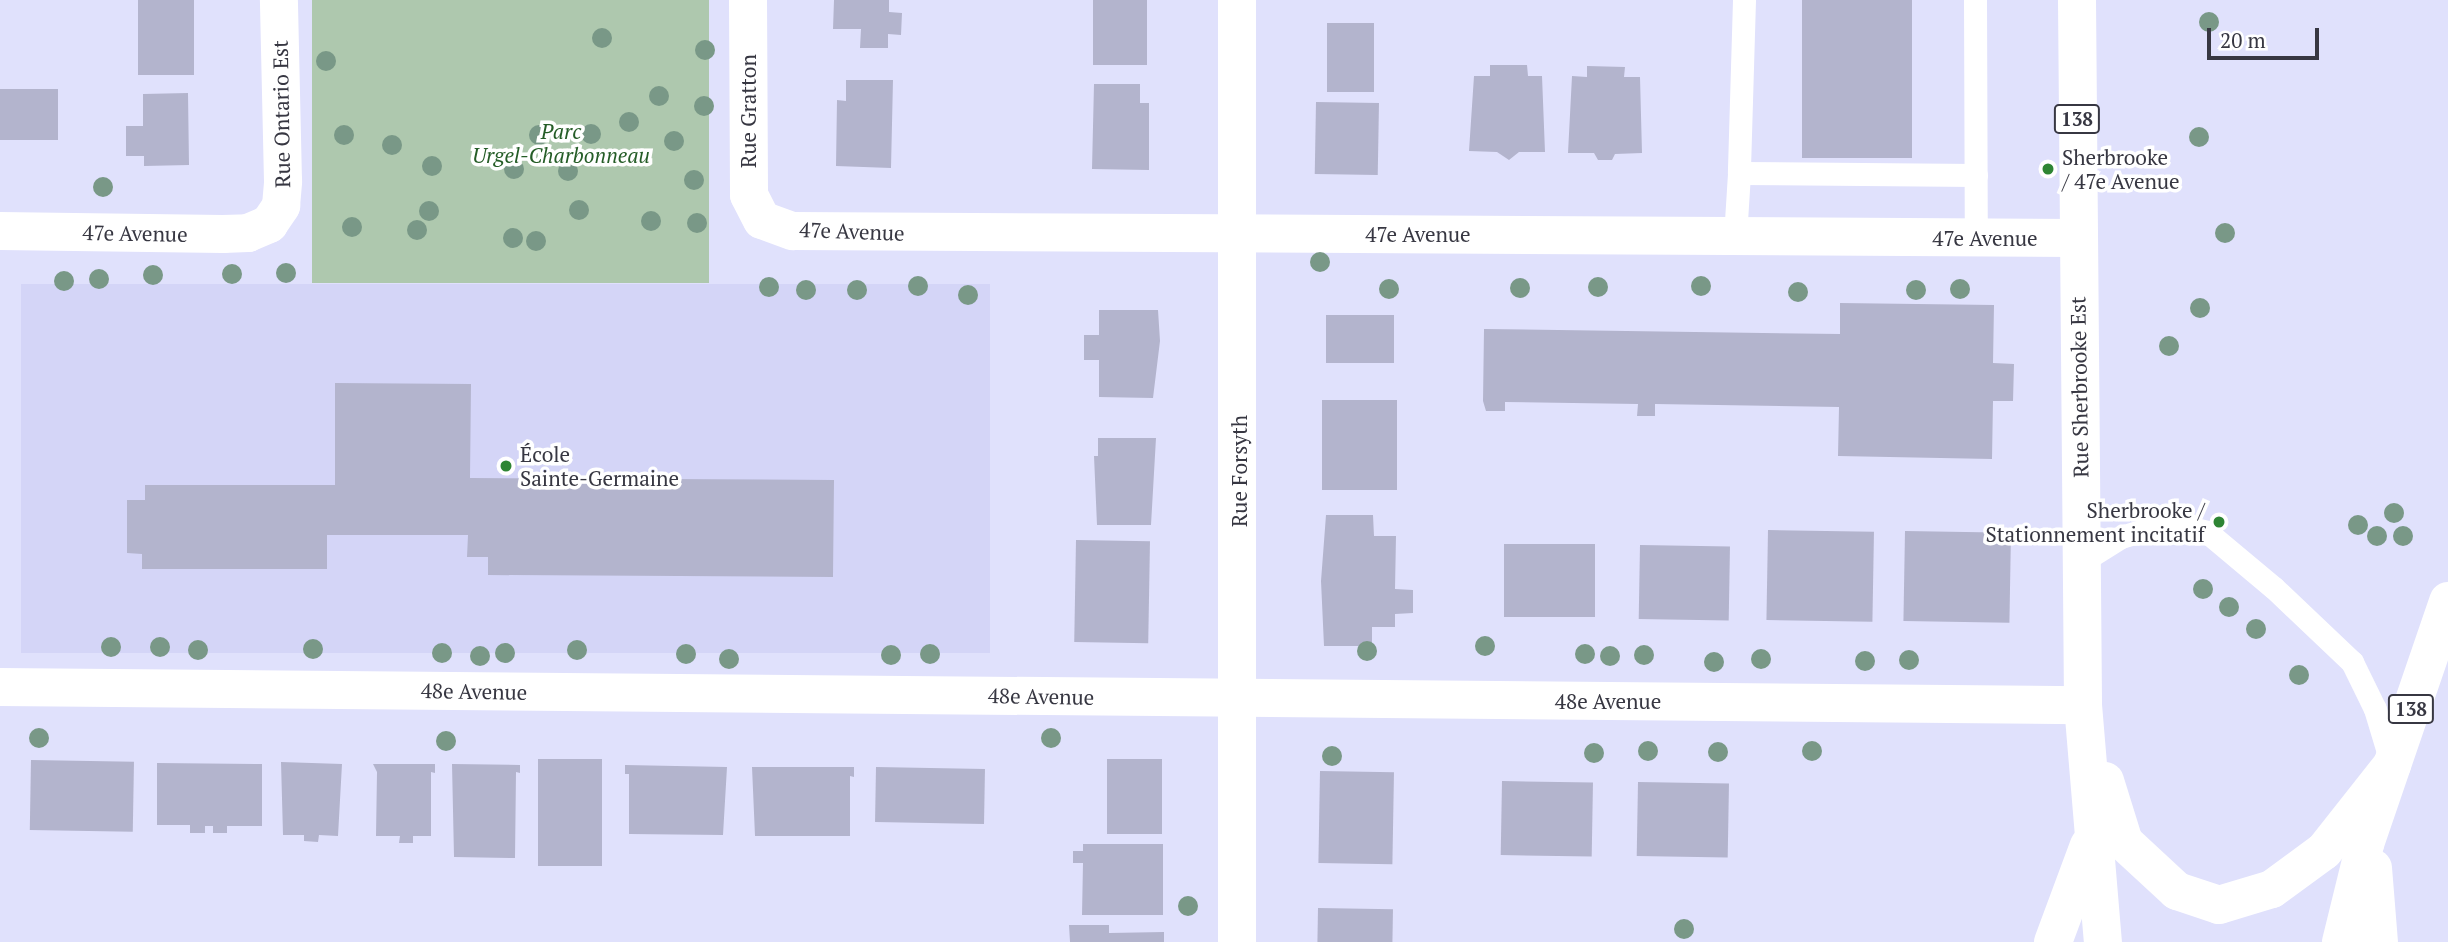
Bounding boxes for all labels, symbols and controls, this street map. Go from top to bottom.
scale bar [2210,14,2322,58]
text: 20 m [2220,26,2266,54]
street label: Rue Ontario Est [267,40,295,188]
street label: Rue Gratton [735,54,761,168]
road number: 138 [2052,104,2102,134]
park label: Parc Urgel-Charbonneau [472,118,650,168]
place label: Sherbrooke / 47e Avenue [2062,144,2180,194]
marker: Sherbrooke / 47e Avenue [2040,161,2056,177]
street label: 47e Avenue [799,217,905,245]
street label: 47e Avenue [82,219,188,247]
street label: 47e Avenue [1365,221,1471,247]
street label: 47e Avenue [1932,225,2038,251]
street label: Rue Sherbrooke Est [2065,296,2093,478]
street label: Rue Forsyth [1226,415,1252,527]
place label: École Sainte-Germaine [520,441,679,491]
marker: École Sainte-Germaine [498,458,514,474]
place label: Sherbrooke / Stationnement incitatif [1985,497,2205,547]
marker: Sherbrooke / Stationnement incitatif [2211,514,2227,530]
street label: 48e Avenue [420,677,528,705]
street label: 48e Avenue [987,682,1095,710]
street label: 48e Avenue [1555,688,1661,714]
road number: 138 [2386,694,2436,724]

